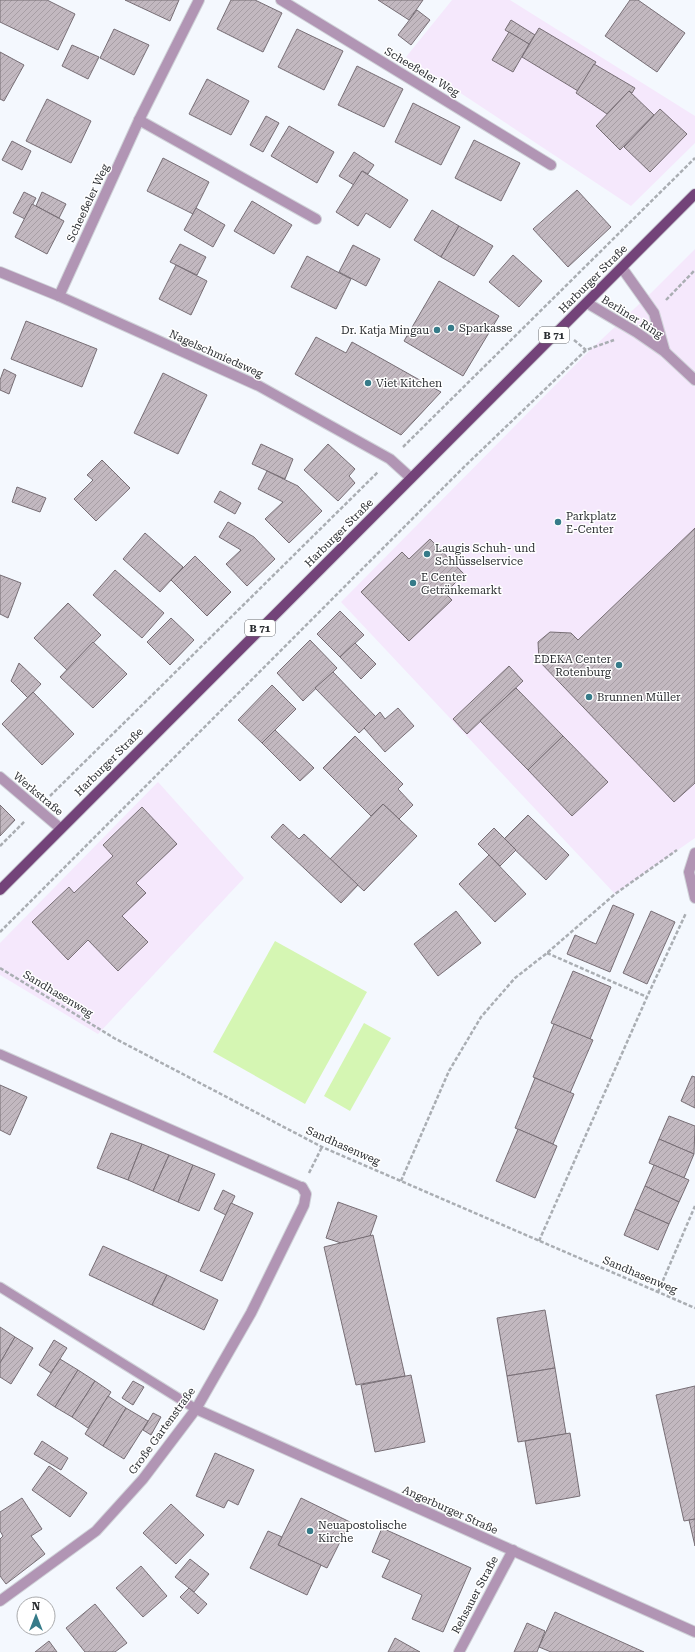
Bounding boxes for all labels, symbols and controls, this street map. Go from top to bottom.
street label: Scheeßeler Weg [382,45,462,100]
street label: Scheeßeler Weg [64,161,112,244]
street label: Harburger Straße [556,242,630,316]
street label: Berliner Ring [599,293,666,341]
place label: Sparkasse [459,322,512,335]
marker: Sparkasse [446,323,456,333]
place label: Dr. Katja Mingau [341,324,429,337]
marker: Dr. Katja Mingau [432,325,442,335]
street label: Nagelschmiedsweg [167,327,266,381]
road number: B 71 [539,327,569,343]
place label: Viet Kitchen [376,377,442,390]
marker: Viet Kitchen [363,378,373,388]
street label: Harburger Straße [302,496,376,570]
place label: Parkplatz E-Center [566,510,616,536]
marker: Parkplatz E-Center [553,517,563,527]
place label: Laugis Schuh- und Schlüsselservice [435,542,535,568]
marker: Laugis Schuh- und Schlüsselservice [422,549,432,559]
place label: E Center Getränkemarkt [421,571,502,597]
marker: E Center Getränkemarkt [408,578,418,588]
road number: B 71 [245,620,275,636]
place label: EDEKA Center Rotenburg [534,653,612,679]
marker: EDEKA Center Rotenburg [614,660,624,670]
place label: Brunnen Müller [597,691,681,704]
marker: Brunnen Müller [584,692,594,702]
street label: Harburger Straße [72,725,146,799]
street label: Werkstraße [11,770,65,818]
street label: Sandhasenweg [21,968,96,1020]
street label: Sandhasenweg [304,1124,383,1168]
street label: Sandhasenweg [601,1254,680,1297]
street label: Große Gartenstraße [126,1385,198,1477]
street label: Angerburger Straße [400,1483,500,1537]
place label: Neuapostolische Kirche [318,1519,407,1545]
marker: Neuapostolische Kirche [305,1526,315,1536]
street label: Rehsauer Straße [449,1554,501,1636]
north arrow [16,1596,56,1636]
text: N [32,1600,41,1613]

